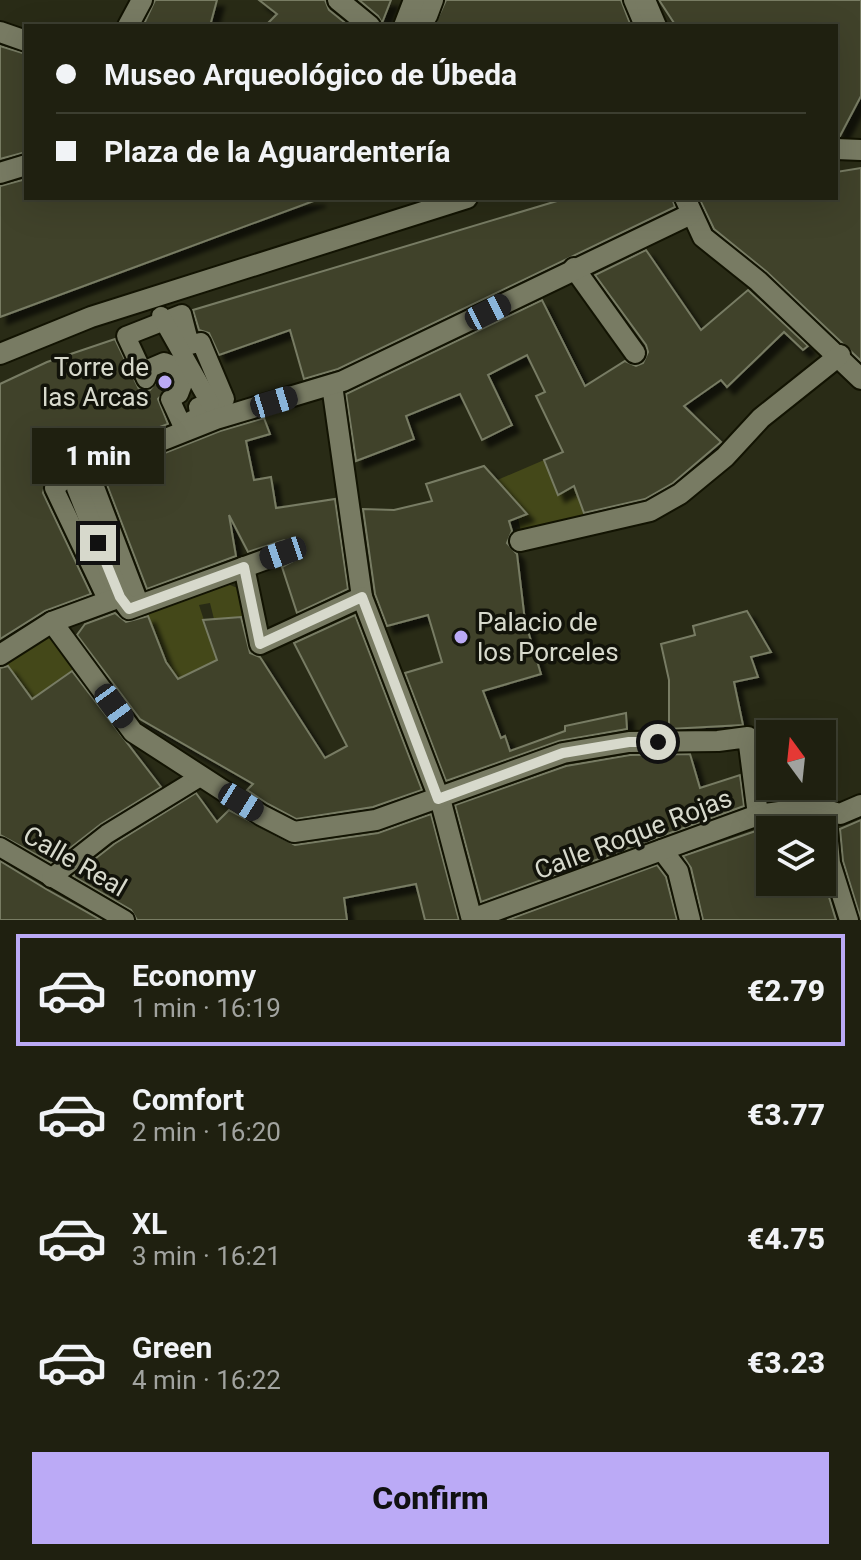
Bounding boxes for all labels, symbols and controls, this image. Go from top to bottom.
text: Museo Arqueológico de Úbeda [104,57,517,92]
text: Plaza de la Aguardentería [104,134,450,169]
car [461,290,515,334]
place label: Torre de las Arcas [42,352,149,412]
marker: Torre de las Arcas [156,373,174,391]
car [248,384,300,420]
callout: 1 min [32,427,164,483]
text: 1 min [65,441,131,471]
route end [80,525,116,561]
car [256,534,310,572]
place label: Palacio de los Porceles [477,607,619,667]
marker: Palacio de los Porceles [452,628,470,646]
car [90,680,138,732]
north arrow [756,720,836,800]
map controls [756,720,836,896]
route start [640,724,676,760]
car [214,779,268,825]
street label: Calle Roque Rojas [530,783,736,885]
button: layers [756,816,836,896]
street label: Calle Real [18,819,132,903]
icon: car [36,954,108,1026]
text: Economy [132,958,256,993]
text: €2.79 [747,973,825,1008]
text: 1 min · 16:19 [132,993,281,1023]
icon: car [36,1078,108,1150]
text: Comfort [132,1082,244,1117]
text: €3.77 [747,1097,825,1132]
text: 2 min · 16:20 [132,1117,281,1147]
icon: car [36,1202,108,1274]
text: XL [132,1206,167,1241]
text: €4.75 [747,1221,825,1256]
text: 3 min · 16:21 [132,1241,281,1271]
icon: car [36,1326,108,1398]
text: Green [132,1330,212,1365]
text: €3.23 [747,1345,825,1380]
text: 4 min · 16:22 [132,1365,281,1395]
button: Confirm [32,1452,829,1544]

